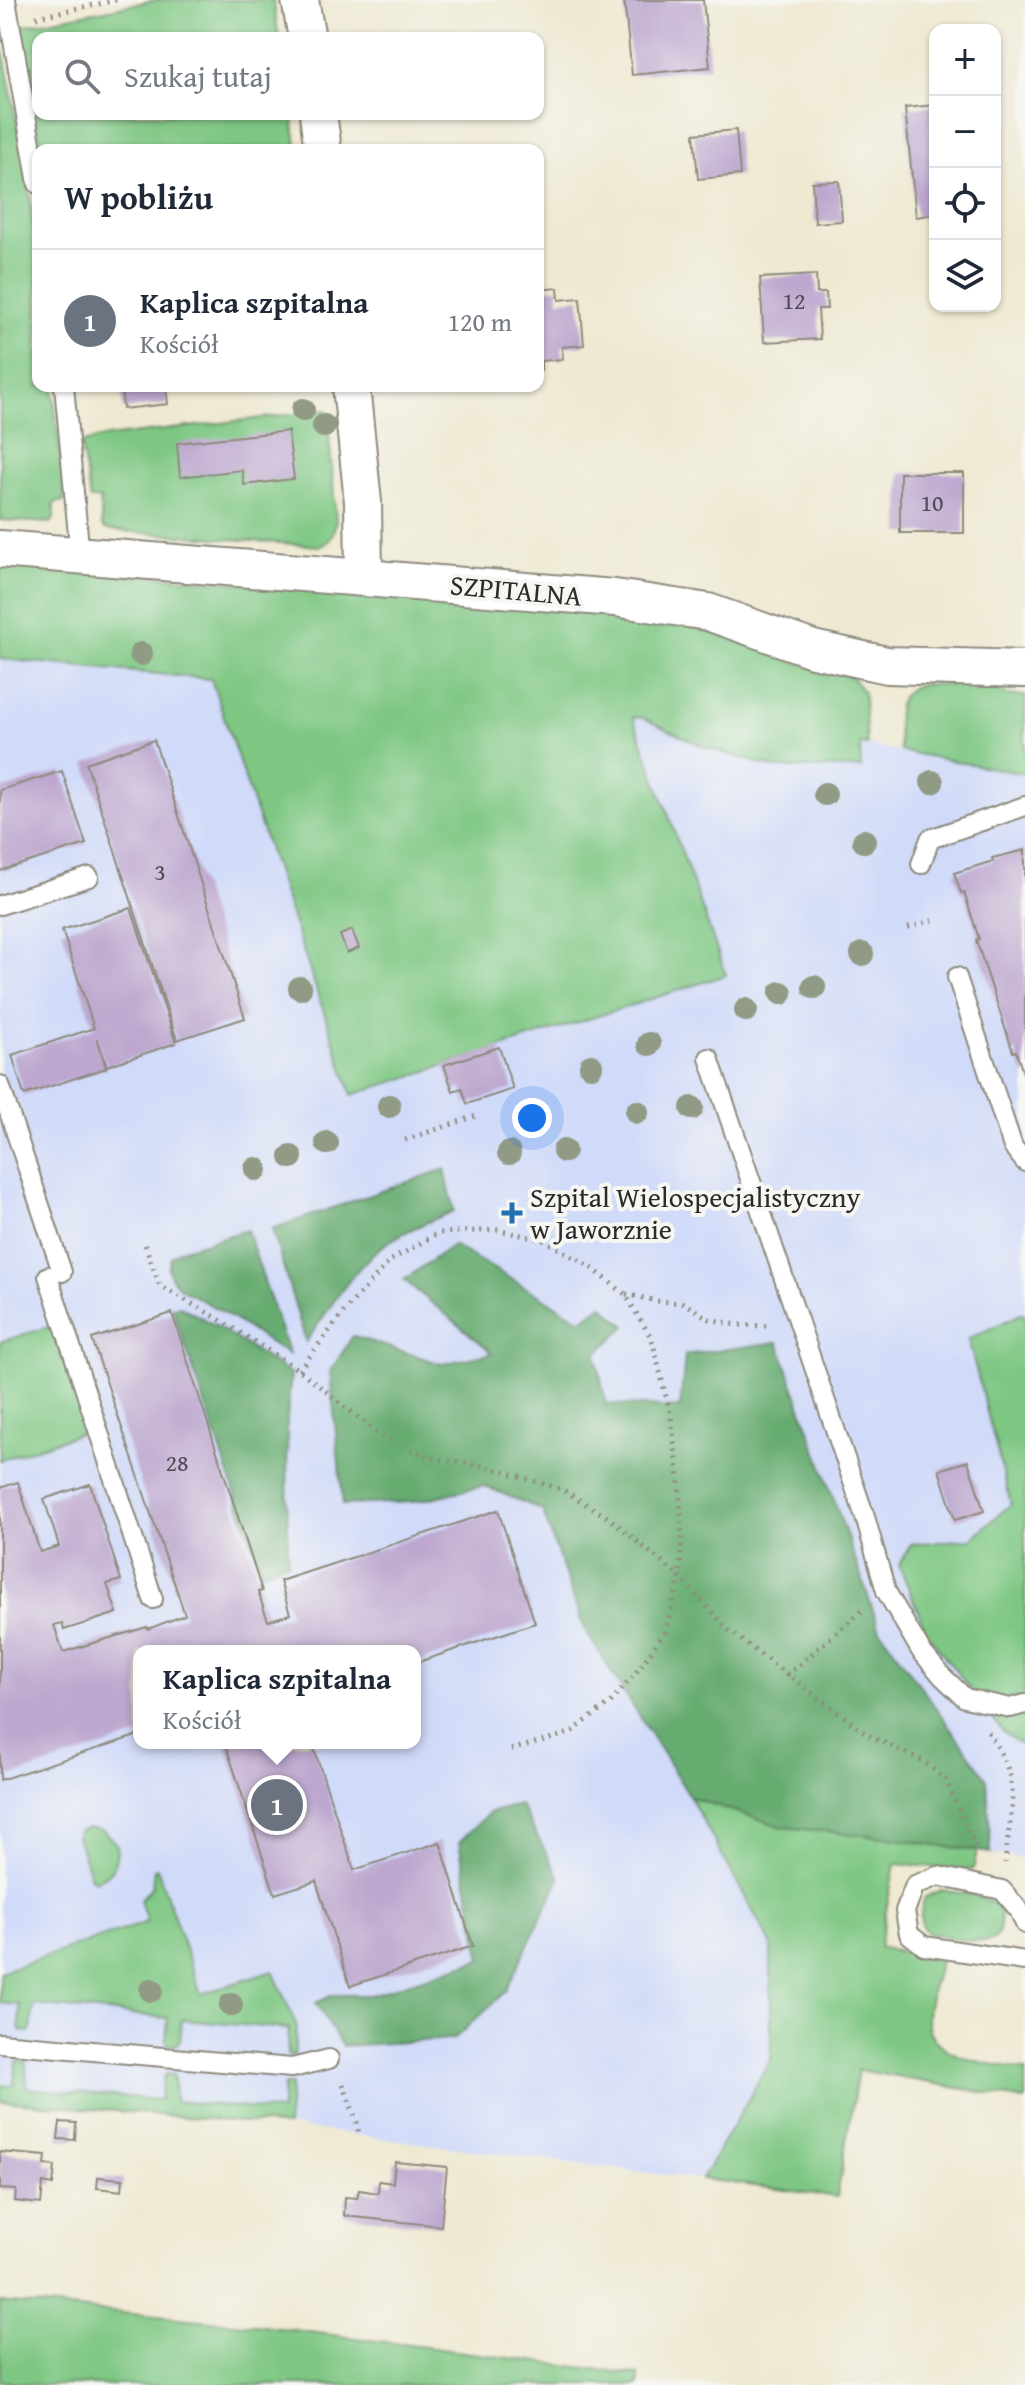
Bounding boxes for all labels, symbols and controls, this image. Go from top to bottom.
map controls [929,24,1001,312]
button: + [929,24,1001,96]
search box [32,32,544,120]
icon: search [60,54,104,98]
text: Szukaj tutaj [124,54,272,98]
button: − [929,96,1001,168]
button: locate [929,168,1001,240]
text: W pobliżu [64,172,213,221]
button: layers [929,240,1001,312]
text: Kaplica szpitalna [140,280,369,324]
house number: 12 [782,283,806,318]
text: 1 [83,302,97,341]
text: 120 m [447,302,512,341]
text: Kościół [140,324,219,363]
house number: 10 [920,485,944,520]
street label: SZPITALNA [448,563,584,616]
house number: 3 [154,854,166,889]
your location [512,1098,552,1138]
place label: Szpital Wielospecjalistyczny w Jaworznie [530,1176,861,1249]
marker: Szpital Wielospecjalistyczny w Jaworznie [501,1202,523,1224]
house number: 28 [165,1445,189,1480]
popup [133,1645,421,1749]
text: Kaplica szpitalna [163,1656,391,1700]
text: Kościół [163,1700,241,1739]
pin: 1 [251,1775,303,1835]

